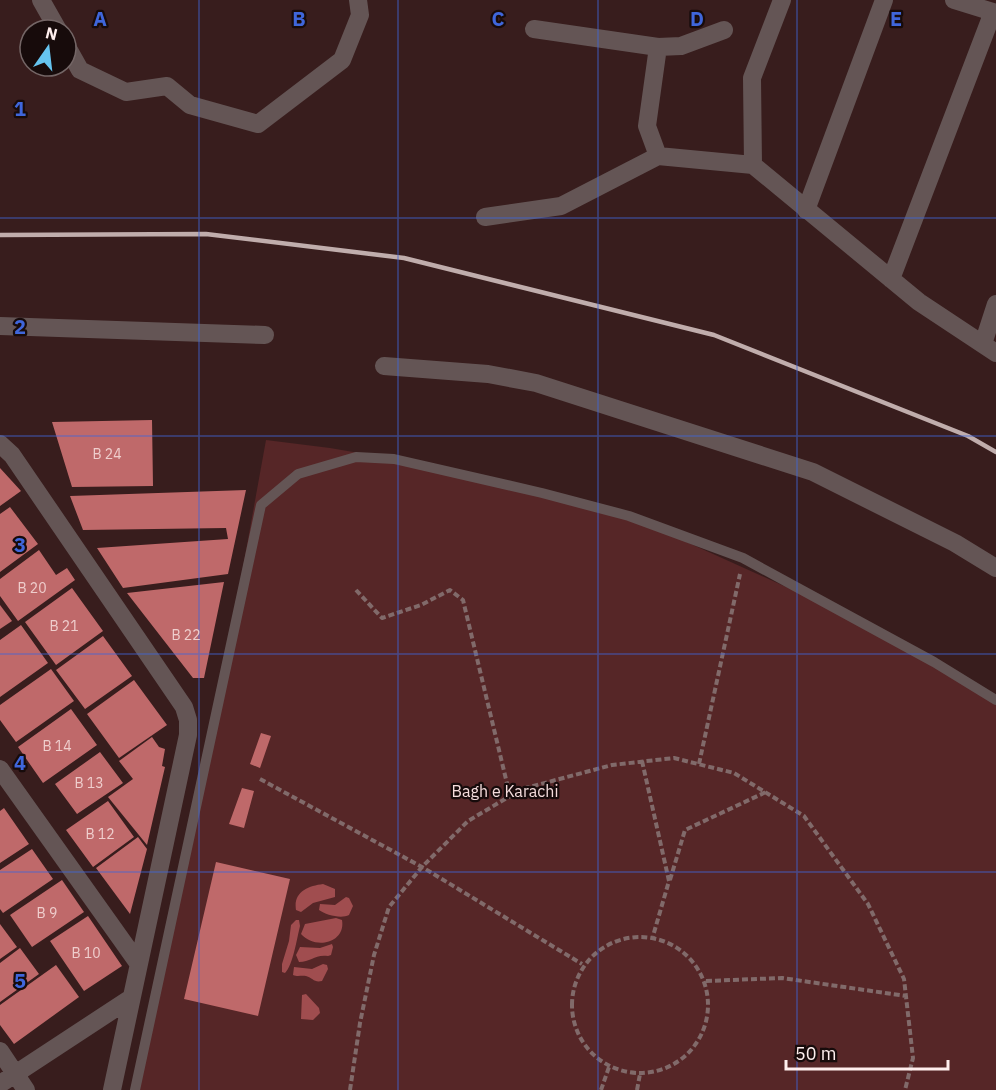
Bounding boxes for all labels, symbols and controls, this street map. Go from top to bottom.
text: A [93,5,107,32]
text: B [292,5,306,32]
text: C [491,5,505,32]
text: D [690,5,704,32]
text: E [890,5,902,32]
north arrow [18,18,78,78]
text: N [44,22,60,45]
text: 1 [14,95,26,122]
text: 2 [14,313,26,340]
house number: B 24 [92,445,122,463]
text: 3 [14,531,26,558]
house number: B 20 [17,579,47,597]
house number: B 21 [49,617,79,635]
house number: B 22 [171,626,201,644]
house number: B 14 [42,737,72,755]
text: 4 [14,749,26,776]
house number: B 13 [74,774,104,792]
park label: Bagh e Karachi [452,781,558,801]
house number: B 12 [85,825,115,843]
house number: B 9 [37,904,57,922]
house number: B 10 [71,944,101,962]
text: 5 [14,967,26,994]
scale bar [786,1033,948,1071]
text: 50 m [795,1042,837,1065]

